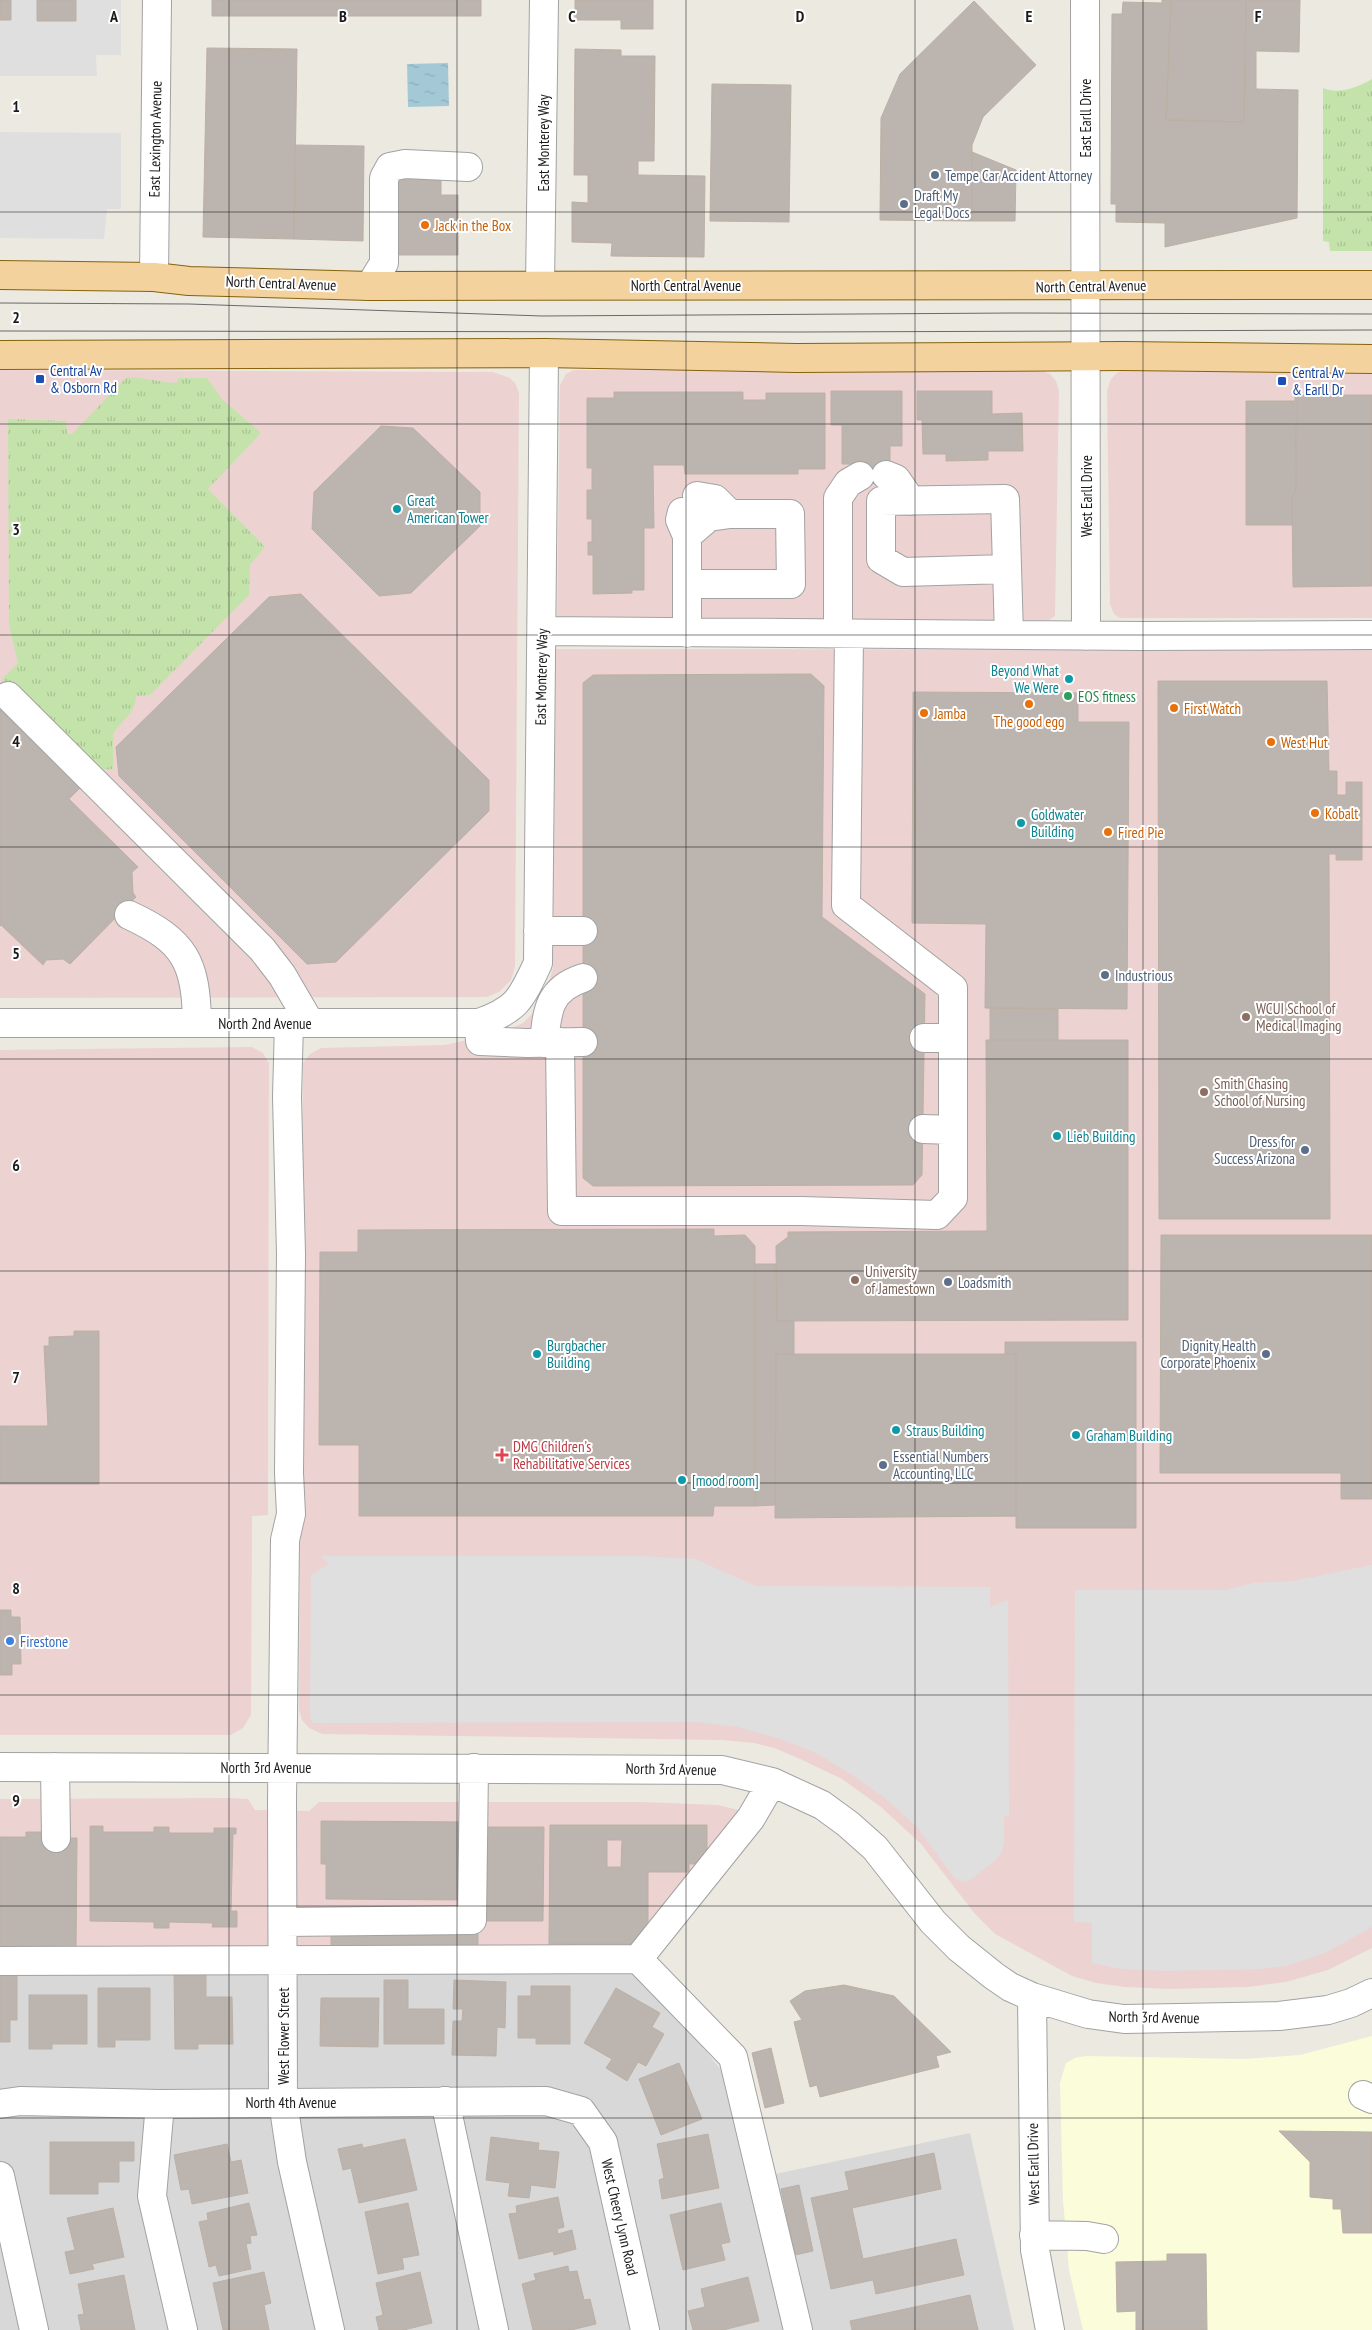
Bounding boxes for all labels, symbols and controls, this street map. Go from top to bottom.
text: A [109,6,119,26]
text: B [339,6,347,26]
text: C [568,6,576,26]
text: D [796,6,805,26]
text: E [1026,6,1033,26]
text: F [1255,6,1262,26]
street label: East Earll Drive [1076,79,1095,157]
street label: East Lexington Avenue [144,81,166,197]
street label: East Monterey Way [534,94,553,192]
text: 1 [12,96,20,116]
place label: Tempe Car Accident Attorney [945,166,1092,185]
marker: Tempe Car Accident Attorney [929,169,941,181]
place label: Draft My Legal Docs [914,186,970,222]
marker: Draft My Legal Docs [898,198,910,210]
place label: Jack in the Box [434,216,511,235]
marker: Jack in the Box [419,219,431,231]
street label: North Central Avenue [225,272,337,294]
street label: North Central Avenue [631,276,741,295]
street label: North Central Avenue [1036,276,1146,296]
text: 2 [12,307,20,327]
place label: Central Av & Osborn Rd [50,361,117,397]
place label: Central Av & Earll Dr [1292,363,1345,399]
marker: Central Av & Osborn Rd [34,373,46,385]
marker: Central Av & Earll Dr [1276,375,1288,387]
street label: West Earll Drive [1077,455,1096,537]
place label: Great American Tower [407,491,490,527]
marker: Great American Tower [391,503,403,515]
text: 3 [12,519,20,539]
street label: East Monterey Way [531,628,551,726]
place label: Beyond What We Were [991,661,1059,697]
marker: Beyond What We Were [1063,673,1075,685]
place label: EOS fitness [1078,687,1136,706]
marker: EOS fitness [1062,690,1074,702]
marker: The good egg [1023,698,1035,710]
place label: First Watch [1184,699,1241,718]
marker: First Watch [1168,702,1180,714]
place label: Jamba [933,704,966,723]
marker: Jamba [918,707,930,719]
place label: The good egg [994,712,1064,731]
text: 4 [12,731,20,751]
place label: West Hut [1281,733,1328,752]
marker: West Hut [1265,736,1277,748]
place label: Kobalt [1325,804,1358,823]
place label: Goldwater Building [1031,805,1085,841]
marker: Kobalt [1309,807,1321,819]
marker: Goldwater Building [1015,817,1027,829]
place label: Fired Pie [1118,823,1164,842]
marker: Fired Pie [1102,826,1114,838]
text: 5 [12,943,20,963]
place label: Industrious [1115,966,1173,985]
marker: Industrious [1099,969,1111,981]
place label: WCUI School of Medical Imaging [1256,999,1342,1035]
marker: WCUI School of Medical Imaging [1240,1011,1252,1023]
street label: North 2nd Avenue [218,1014,312,1033]
place label: Smith Chasing School of Nursing [1214,1074,1305,1110]
marker: Smith Chasing School of Nursing [1198,1086,1210,1098]
place label: Lieb Building [1067,1127,1136,1146]
marker: Lieb Building [1051,1130,1063,1142]
place label: Dress for Success Arizona [1214,1132,1296,1168]
marker: Dress for Success Arizona [1299,1144,1311,1156]
text: 6 [12,1155,20,1175]
place label: University of Jamestown [865,1262,935,1298]
place label: Loadsmith [958,1273,1011,1292]
marker: University of Jamestown [849,1274,861,1286]
marker: Loadsmith [942,1276,954,1288]
place label: Burgbacher Building [547,1336,607,1372]
place label: Dignity Health Corporate Phoenix [1160,1336,1256,1372]
marker: Burgbacher Building [531,1348,543,1360]
marker: Dignity Health Corporate Phoenix [1260,1348,1272,1360]
text: 7 [12,1367,20,1387]
place label: Straus Building [906,1421,985,1440]
marker: Straus Building [890,1424,902,1436]
place label: Graham Building [1086,1426,1172,1445]
marker: Graham Building [1070,1429,1082,1441]
place label: DMG Children’s Rehabilitative Services [513,1437,630,1473]
place label: Essential Numbers Accounting, LLC [893,1447,989,1483]
marker: DMG Children’s Rehabilitative Services [495,1448,509,1462]
marker: Essential Numbers Accounting, LLC [877,1459,889,1471]
place label: [mood room] [692,1471,759,1490]
marker: [mood room] [676,1474,688,1486]
text: 8 [12,1578,20,1598]
place label: Firestone [20,1632,68,1651]
marker: Firestone [4,1635,16,1647]
street label: North 3rd Avenue [221,1758,312,1777]
street label: North 3rd Avenue [625,1759,717,1779]
text: 9 [12,1790,20,1810]
street label: West Flower Street [274,1987,293,2085]
street label: North 3rd Avenue [1108,2007,1200,2027]
street label: North 4th Avenue [245,2093,337,2112]
street label: West Earll Drive [1023,2123,1043,2205]
street label: West Cheery Lynn Road [597,2157,643,2277]

